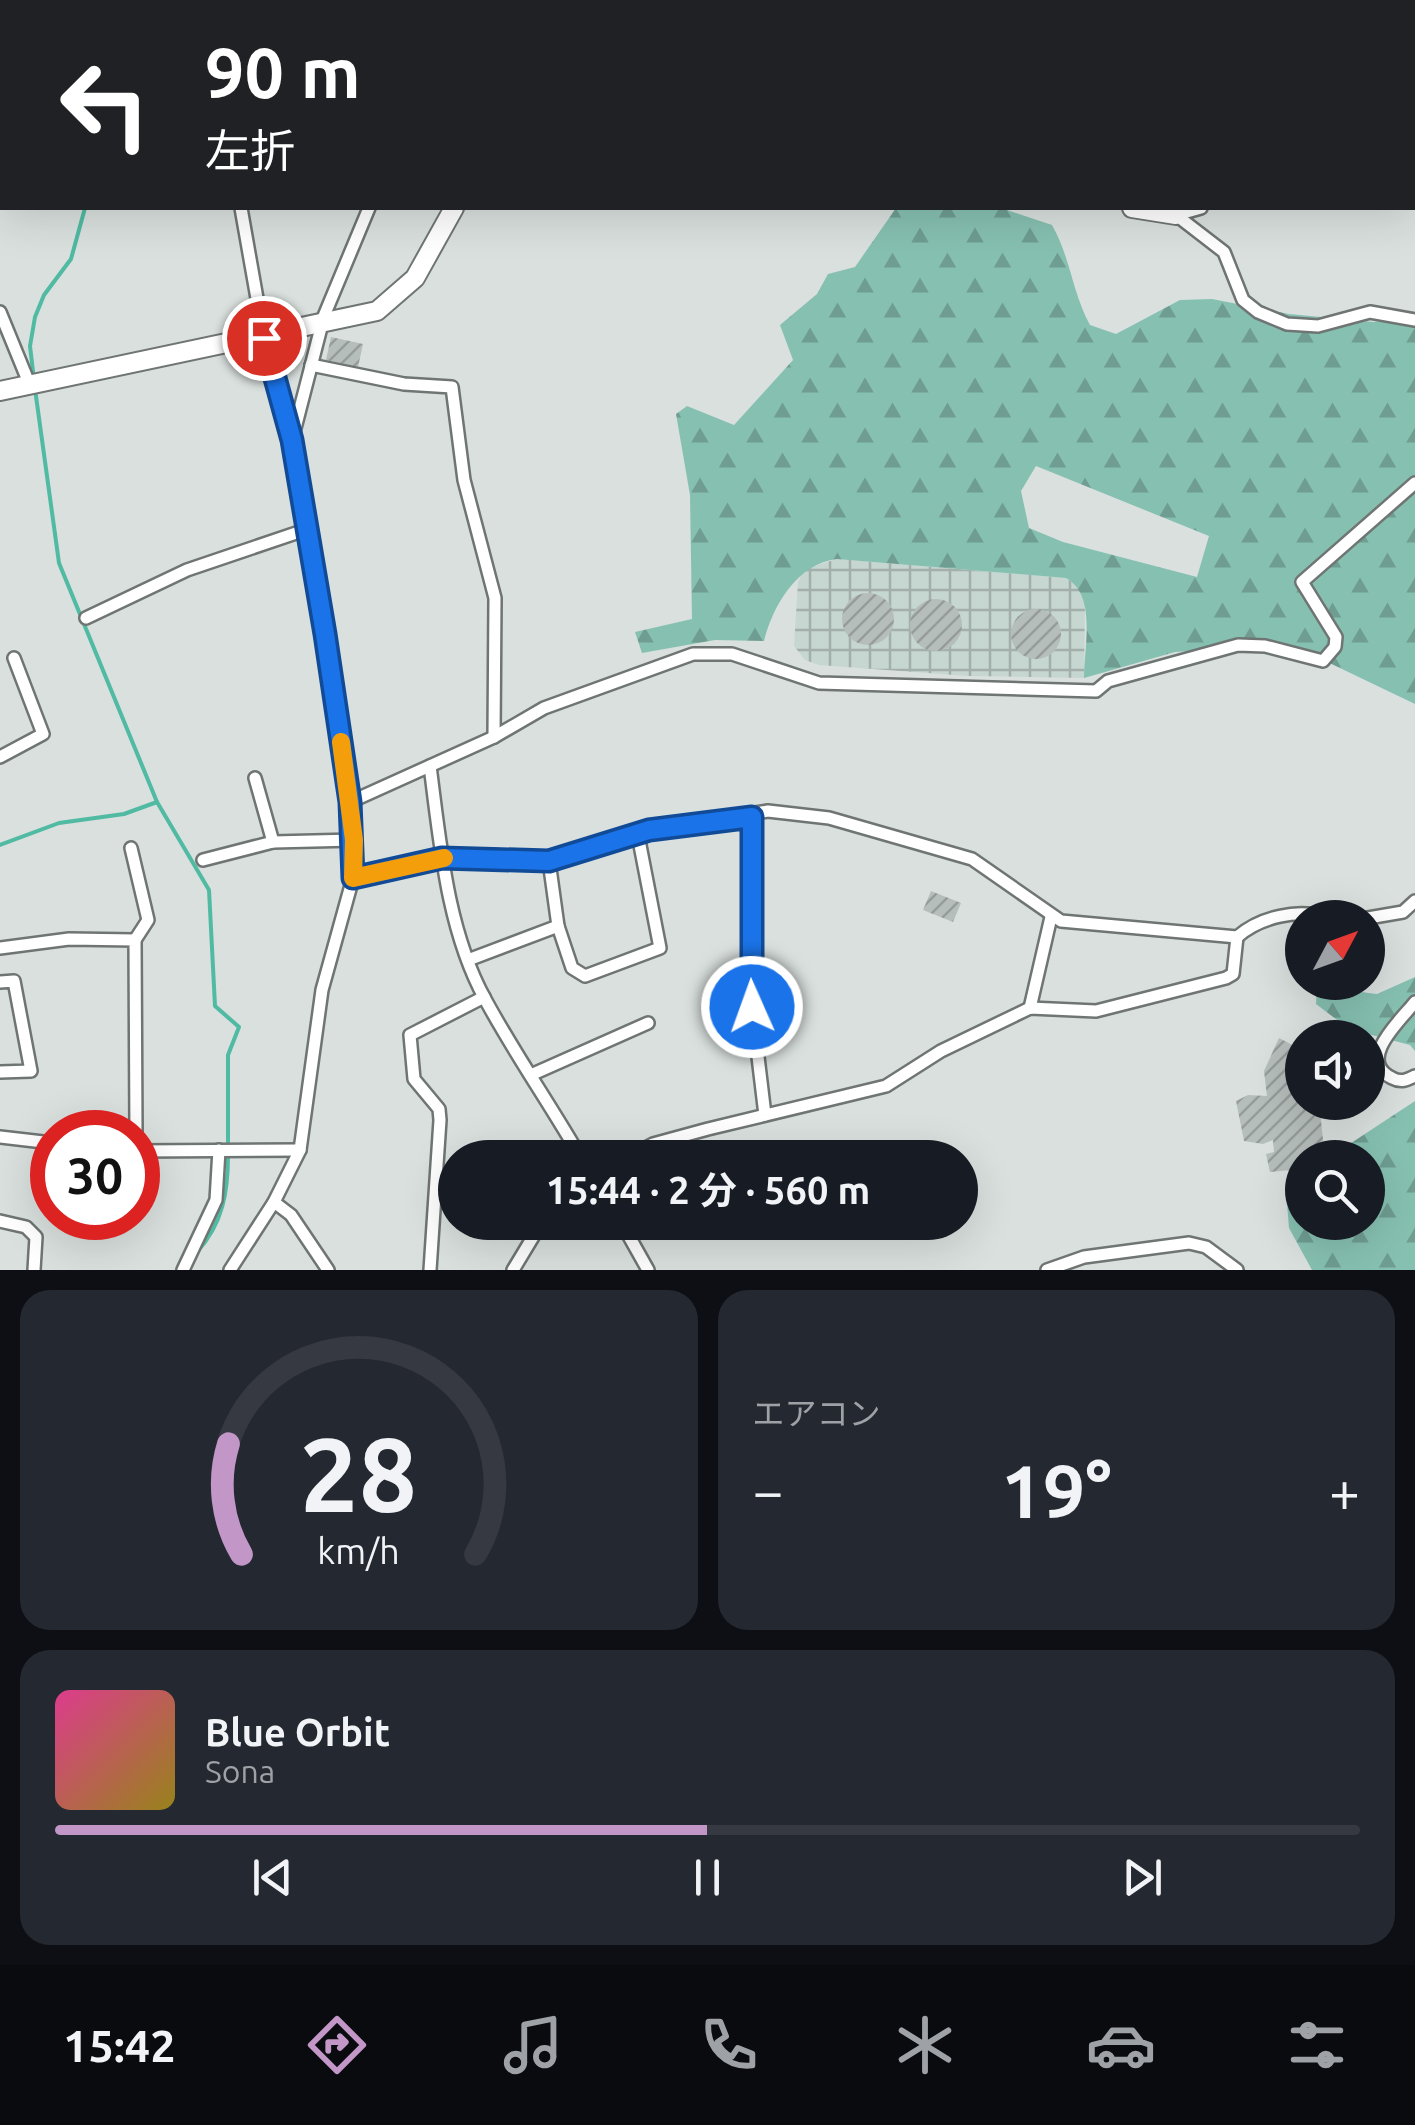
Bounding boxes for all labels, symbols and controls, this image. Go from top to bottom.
text: 90 m [205,33,361,111]
icon: left [40,40,170,170]
text: 左折 [205,125,295,176]
pin [222,296,307,381]
icon: arrive [237,311,292,366]
north arrow [1285,900,1385,1000]
map controls [1285,900,1385,1240]
position arrow [700,955,804,1059]
button: sound [1285,1020,1385,1120]
speed limit sign: 30 [30,1110,160,1240]
button: search [1285,1140,1385,1240]
text: 15:44 · 2 分 · 560 m [546,1169,870,1211]
text: エアコン [753,1395,881,1431]
text: 28 [300,1415,417,1532]
text: 19° [1001,1448,1112,1532]
text: − [753,1460,784,1521]
text: + [1329,1460,1360,1521]
text: km/h [317,1531,400,1571]
text: Blue Orbit [205,1711,390,1753]
text: Sona [205,1753,275,1789]
icon: previous [245,1850,300,1905]
icon: pause [680,1850,735,1905]
icon: next [1115,1850,1170,1905]
icon: directions [302,2010,372,2080]
icon: music [498,2010,568,2080]
icon: phone [694,2010,764,2080]
icon: climate [890,2010,960,2080]
icon: car [1086,2010,1156,2080]
icon: filters [1282,2010,1352,2080]
text: 15:42 [63,2020,176,2071]

